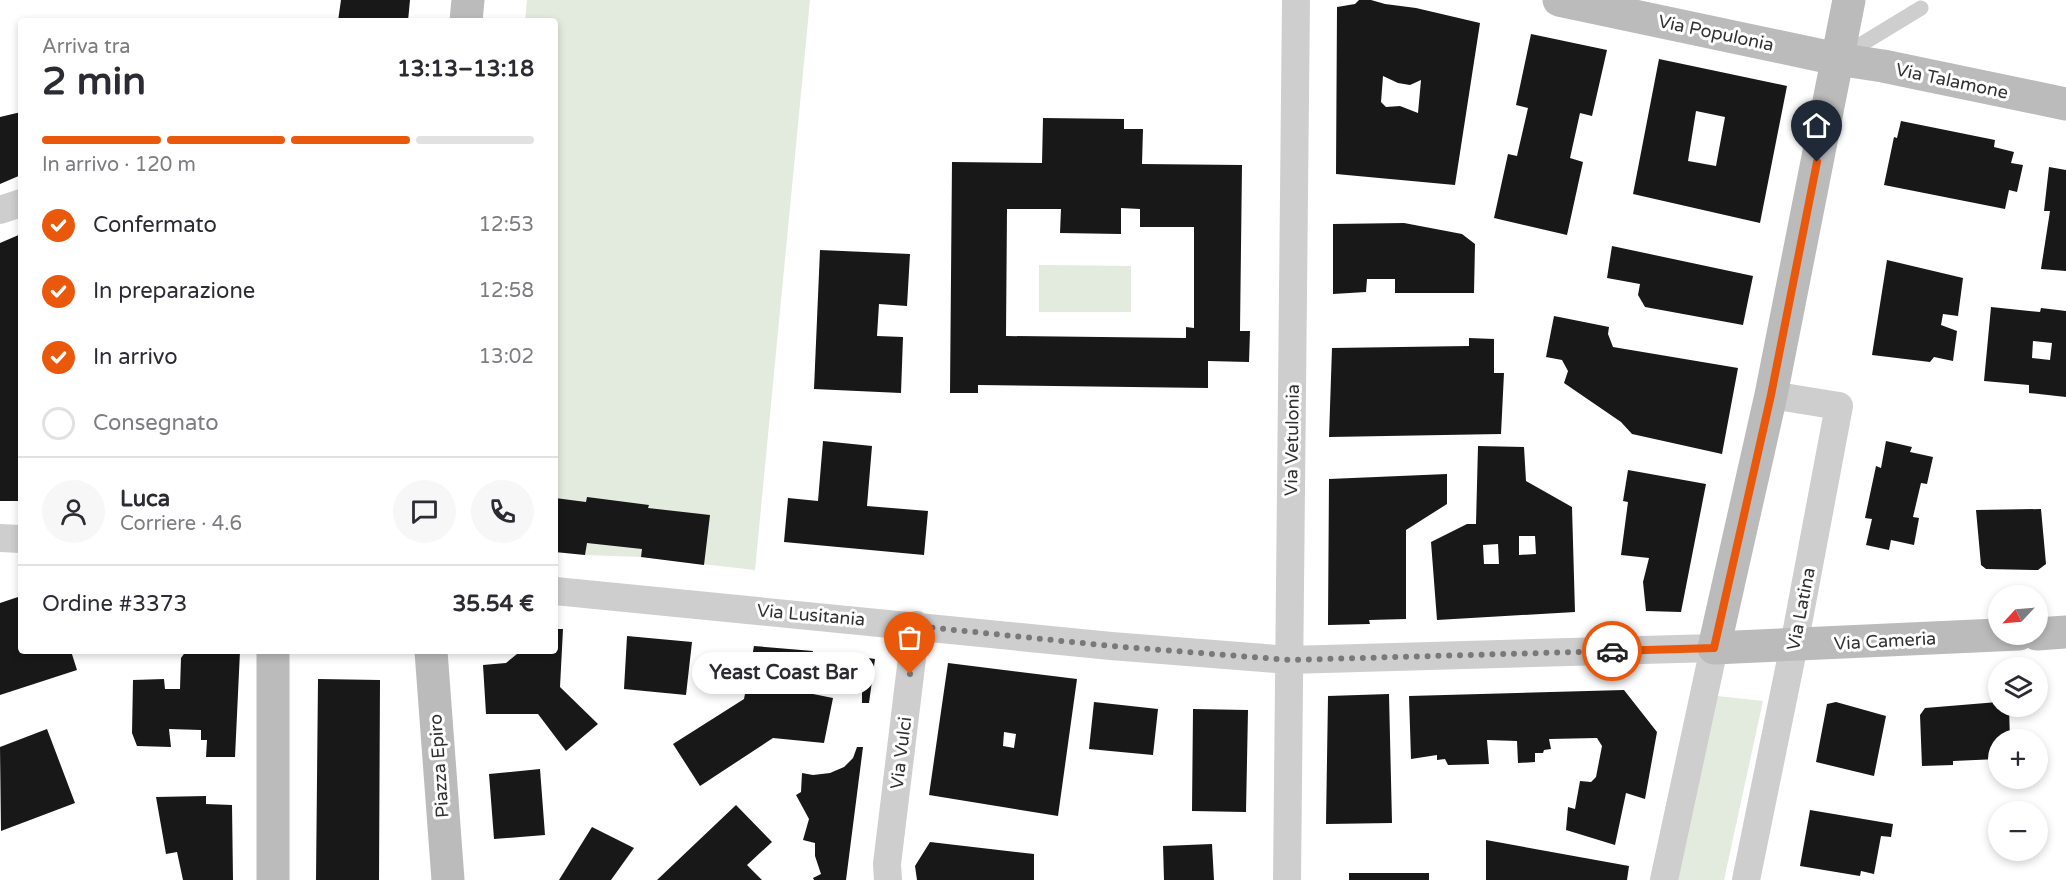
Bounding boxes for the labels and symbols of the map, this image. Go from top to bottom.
street label: Via Populonia [1656,10,1776,56]
street label: Via Talamone [1894,58,2010,104]
pin [1791,100,1842,162]
street label: Via Vetulonia [1280,384,1304,496]
street label: Via Latina [1782,566,1820,652]
north arrow [1988,585,2048,645]
street label: Via Lusitania [756,599,866,631]
pin [884,612,935,674]
courier [1582,621,1642,681]
street label: Via Cameria [1833,627,1937,655]
callout: Yeast Coast Bar [691,653,874,695]
street label: Piazza Epiro [424,713,454,819]
street label: Via Vulci [886,715,916,791]

